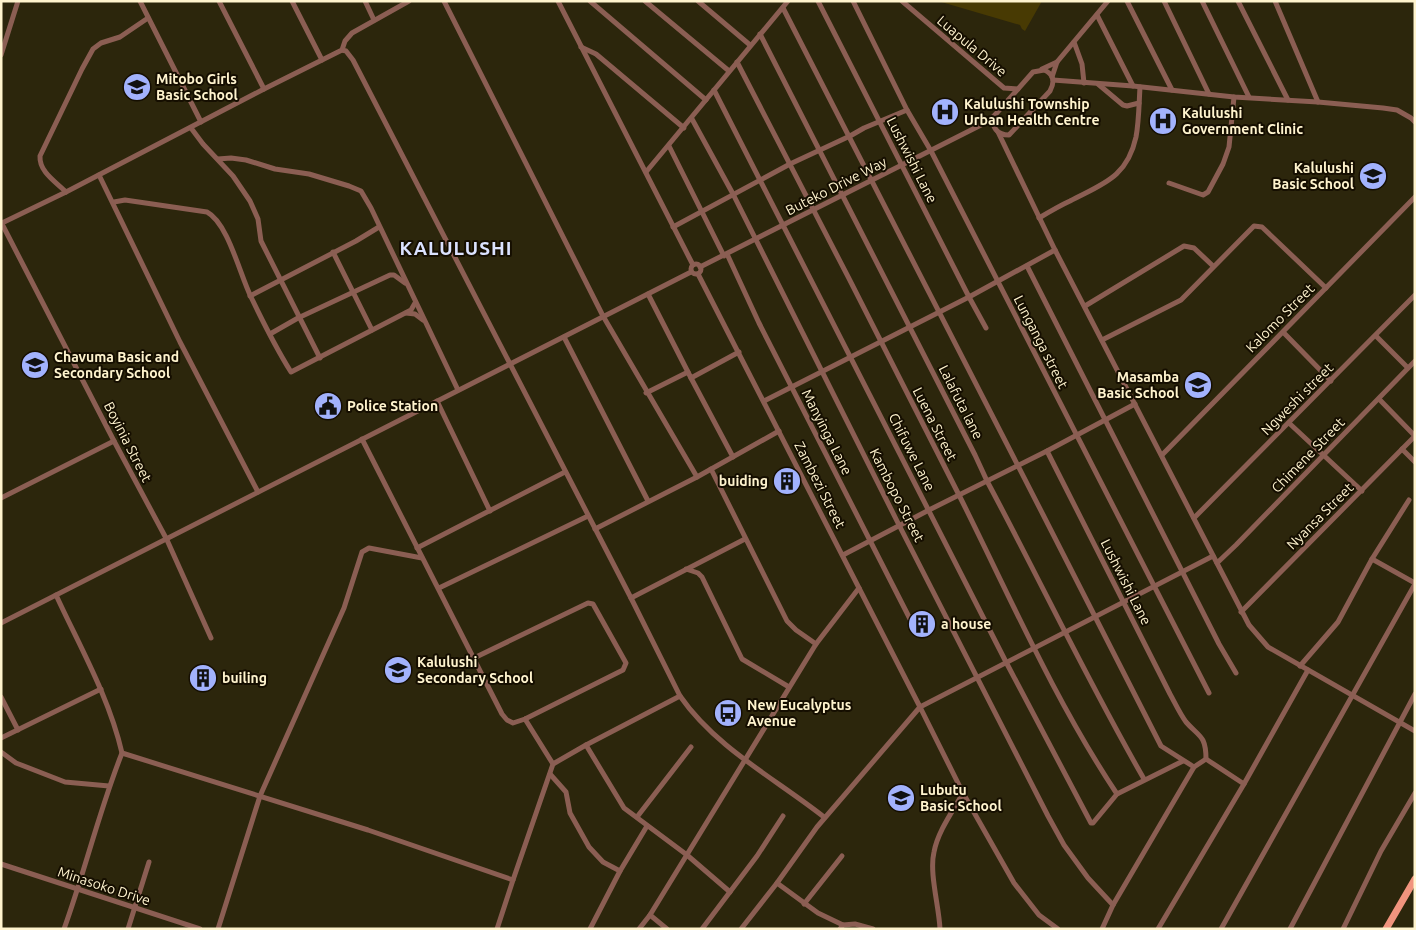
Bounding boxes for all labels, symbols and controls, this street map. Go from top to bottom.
street label: Luapula Drive [934,12,1010,80]
place label: Mitobo Girls Basic School [156,71,238,103]
school or university icon: Mitobo Girls Basic School [122,72,152,102]
place label: Kalulushi Township Urban Health Centre [964,96,1099,128]
hospital icon: Kalulushi Township Urban Health Centre [930,97,960,127]
place label: Kalulushi Government Clinic [1182,105,1303,137]
hospital icon: Kalulushi Government Clinic [1148,106,1178,136]
street label: Lushwishi Lane [883,114,941,206]
street label: Buteko Drive Way [783,154,889,218]
place label: Kalulushi Basic School [1272,160,1354,192]
school or university icon: Kalulushi Basic School [1358,161,1388,191]
district label: KALULUSHI [400,237,512,259]
street label: Kalomo Street [1242,280,1318,356]
street label: Lunganga street [1011,293,1072,392]
place label: Chavuma Basic and Secondary School [54,349,179,381]
school or university icon: Chavuma Basic and Secondary School [20,350,50,380]
street label: Ngweshi street [1258,359,1337,438]
street label: Lalafuta lane [935,362,987,442]
place label: Masamba Basic School [1097,369,1179,401]
school or university icon: Masamba Basic School [1183,370,1213,400]
street label: Luena Street [910,385,961,464]
street label: Manyinga Lane [799,387,855,477]
public building icon: Police Station [313,391,343,421]
place label: Police Station [347,398,438,414]
street label: Boyinia Street [101,399,155,485]
street label: Chifuwe Lane [886,410,938,494]
street label: Chimene Street [1268,414,1348,496]
street label: Zambezi Street [791,439,849,532]
street label: Kambopo Street [867,446,928,545]
building icon: buiding [772,466,802,496]
place label: buiding [719,473,768,489]
street label: Nyansa Street [1283,479,1357,553]
street label: Lushwishi Lane [1097,536,1155,628]
building icon: a house [907,609,937,639]
place label: a house [941,616,991,632]
place label: Kalulushi Secondary School [417,654,533,686]
school or university icon: Kalulushi Secondary School [383,655,413,685]
building icon: builing [188,663,218,693]
place label: builing [222,670,267,686]
place label: New Eucalyptus Avenue [747,697,852,729]
bus stop icon: New Eucalyptus Avenue [713,698,743,728]
place label: Lubutu Basic School [920,782,1002,814]
school or university icon: Lubutu Basic School [886,783,916,813]
street label: Minasoko Drive [56,864,152,908]

